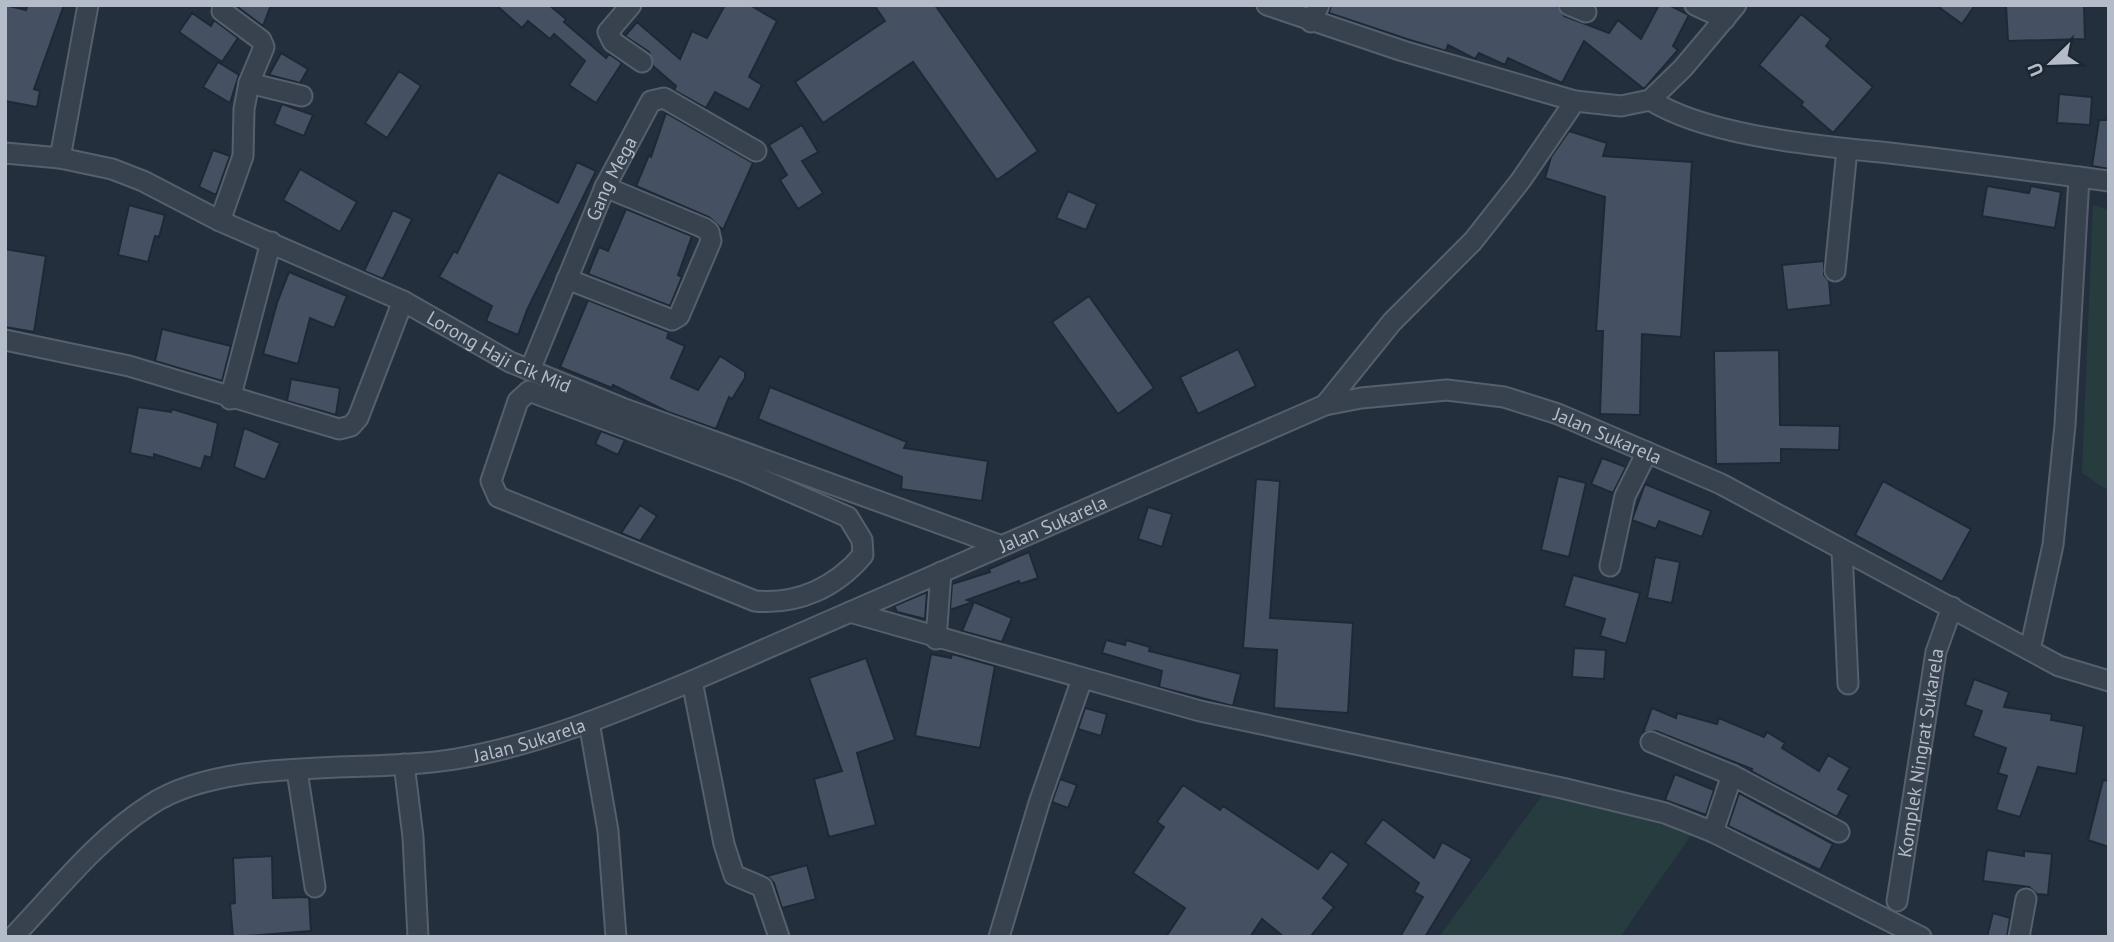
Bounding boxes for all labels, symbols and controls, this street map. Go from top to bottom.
north arrow [2016,28,2086,98]
text: U [2022,59,2049,80]
street label: Gang Mega [581,132,642,224]
street label: Lorong Haji Cik Mid [423,305,575,398]
street label: Jalan Sukarela [1550,401,1666,469]
street label: Jalan Sukarela [994,490,1111,558]
street label: Komplek Ningrat Sukarela [1892,647,1948,859]
street label: Jalan Sukarela [470,712,589,768]

